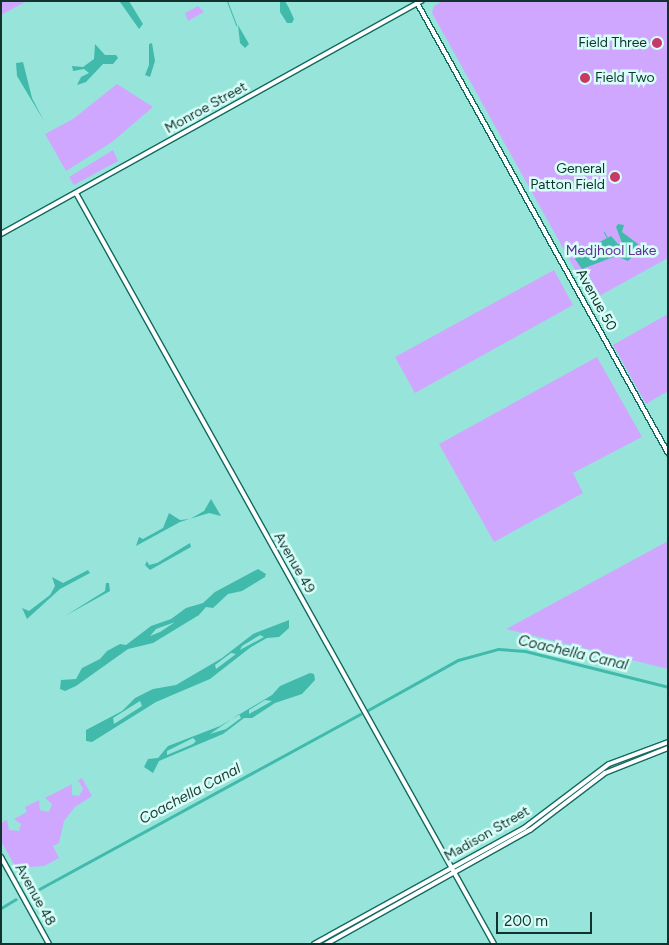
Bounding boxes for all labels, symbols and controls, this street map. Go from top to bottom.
place label: Field Three [578,35,647,51]
marker: Field Three [651,37,663,49]
place label: Field Two [595,70,655,86]
marker: Field Two [579,72,591,84]
street label: Monroe Street [162,79,250,137]
place label: General Patton Field [530,161,605,193]
marker: General Patton Field [609,171,621,183]
park label: Medjhool Lake [566,243,656,259]
street label: Avenue 50 [572,266,620,334]
street label: Avenue 49 [270,530,318,596]
water label: Coachella Canal [516,632,630,674]
water label: Coachella Canal [136,760,244,828]
street label: Madison Street [441,803,533,865]
street label: Avenue 48 [11,861,59,929]
scale bar [499,902,595,934]
text: 200 m [504,912,548,930]

